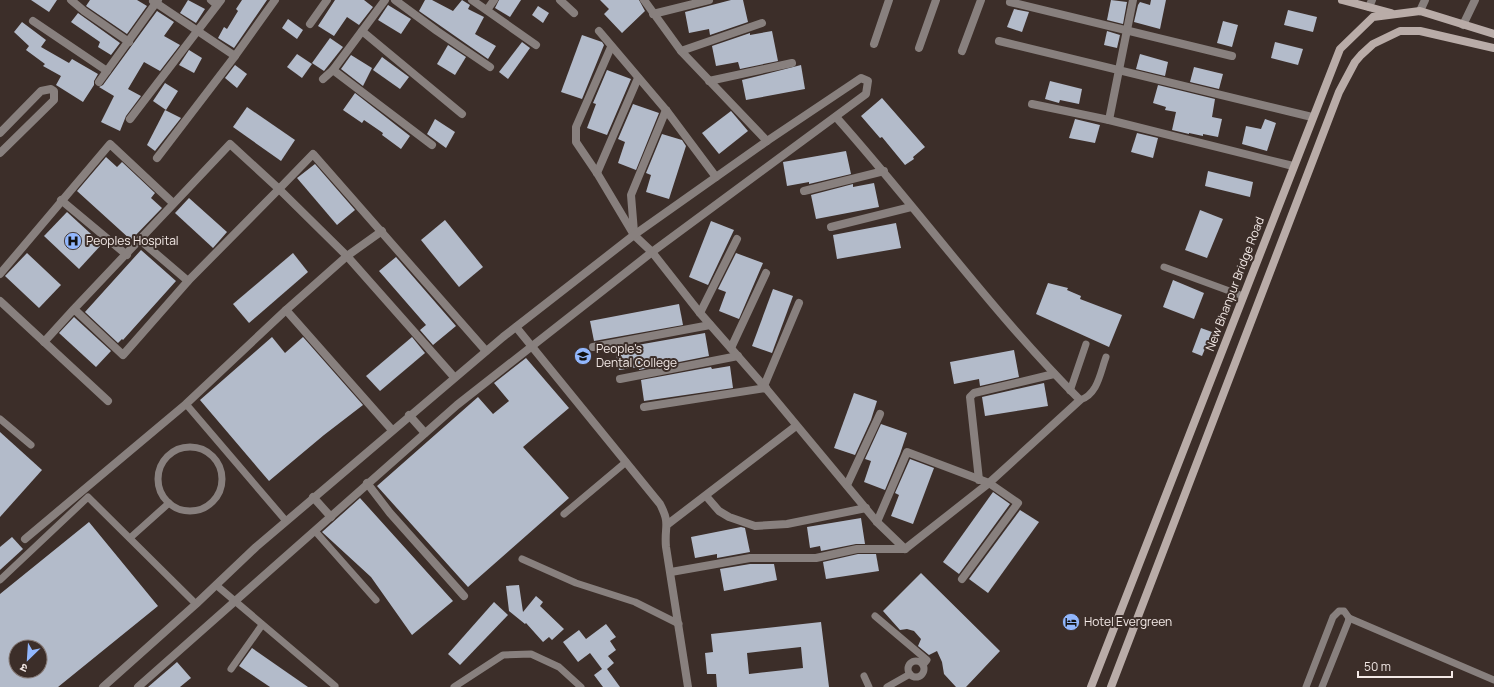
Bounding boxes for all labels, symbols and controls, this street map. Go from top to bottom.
street label: New Bhanpur Bridge Road [1201,214,1268,353]
hospital icon: Peoples Hospital [63,231,83,251]
place label: Peoples Hospital [86,232,179,249]
place label: People's Dental College [596,340,677,371]
school or university icon: People's Dental College [573,346,593,366]
hotel icon: Hotel Evergreen [1061,612,1081,632]
place label: Hotel Evergreen [1084,613,1172,630]
north arrow [8,639,48,679]
scale bar [1358,653,1452,679]
text: 50 m [1364,658,1391,675]
text: उ [17,660,30,677]

